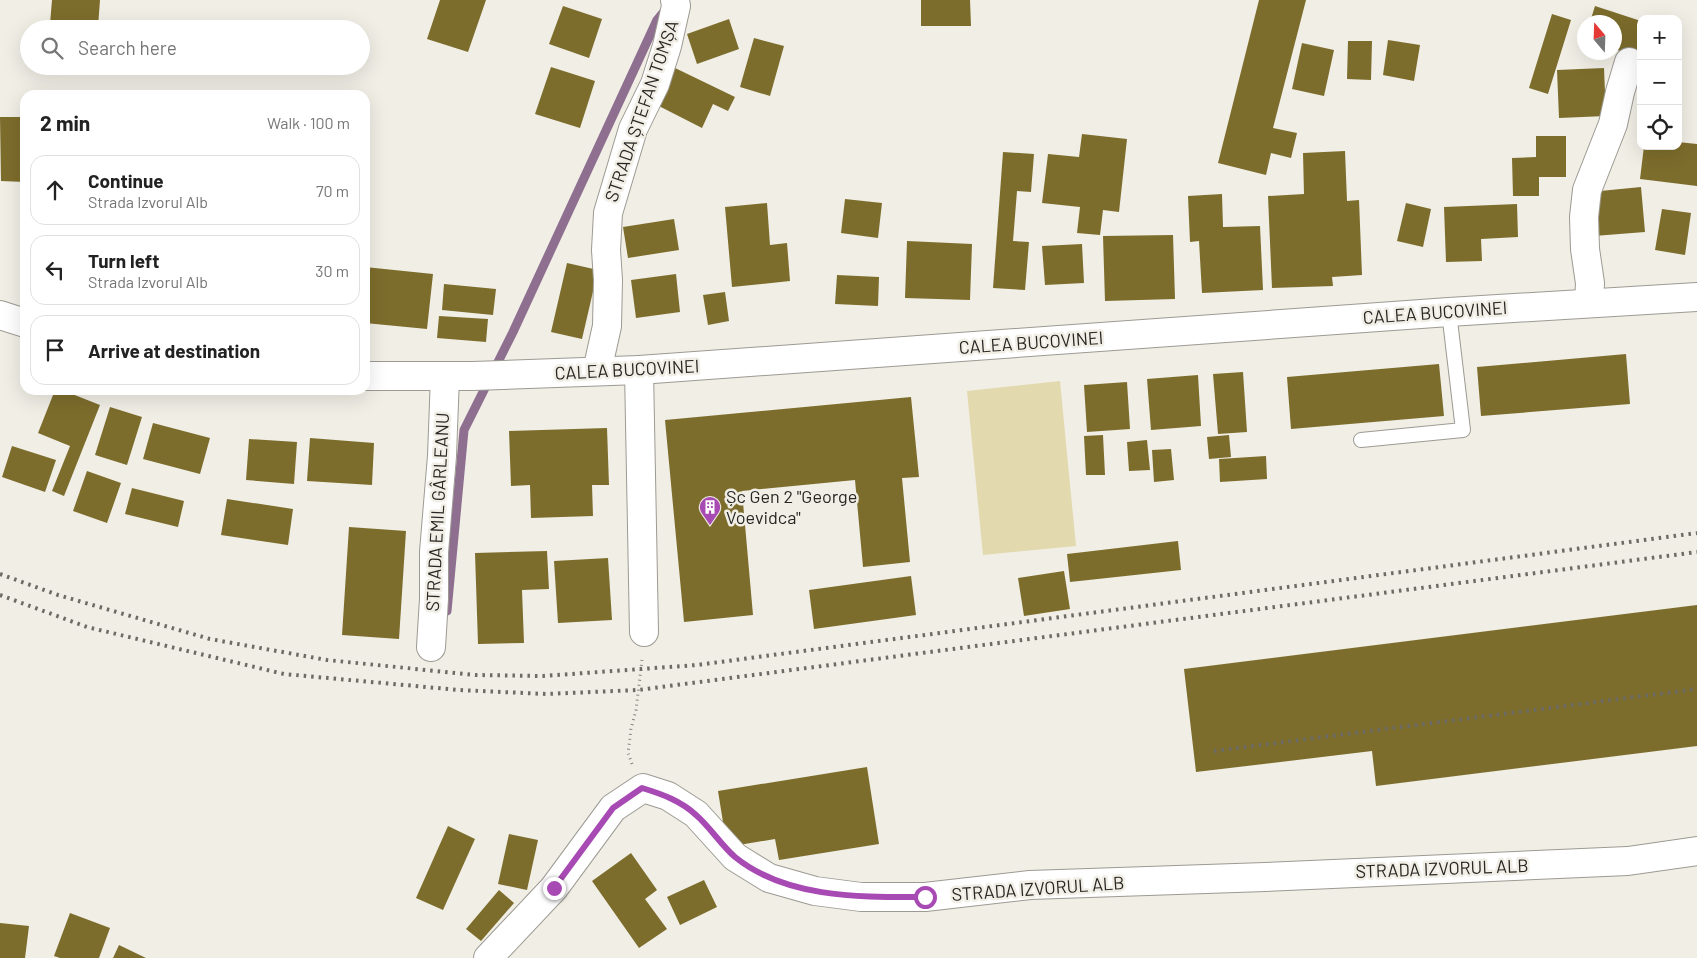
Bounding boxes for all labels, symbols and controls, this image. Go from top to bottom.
north arrow [1577,15,1622,60]
map controls [1637,15,1682,150]
button: + [1637,15,1682,60]
street label: STRADA ȘTEFAN TOMȘA [600,17,683,204]
search box [20,20,370,75]
icon: search [38,34,66,62]
text: Search here [78,36,177,59]
button: − [1637,60,1682,105]
button: locate [1637,105,1682,150]
text: 2 min [40,110,90,135]
text: Walk · 100 m [267,113,350,132]
text: Continue [88,169,164,192]
icon: ahead [41,176,69,204]
text: 70 m [316,181,349,200]
text: Strada Izvorul Alb [88,192,208,211]
text: Turn left [88,249,159,272]
icon: left [41,256,69,284]
text: 30 m [315,261,349,280]
text: Strada Izvorul Alb [88,272,208,291]
street label: CALEA BUCOVINEI [1362,296,1508,328]
street label: CALEA BUCOVINEI [958,326,1104,358]
icon: arrive [41,336,69,364]
text: Arrive at destination [88,339,260,362]
street label: CALEA BUCOVINEI [554,354,700,384]
street label: STRADA EMIL GÂRLEANU [421,412,453,612]
place label: Șc Gen 2 "George Voevidca" [726,485,857,528]
building icon: Șc Gen 2 "George Voevidca" [698,495,722,526]
street label: STRADA IZVORUL ALB [1355,854,1529,882]
street label: STRADA IZVORUL ALB [951,871,1125,905]
route end [543,877,566,900]
route start [914,886,937,909]

